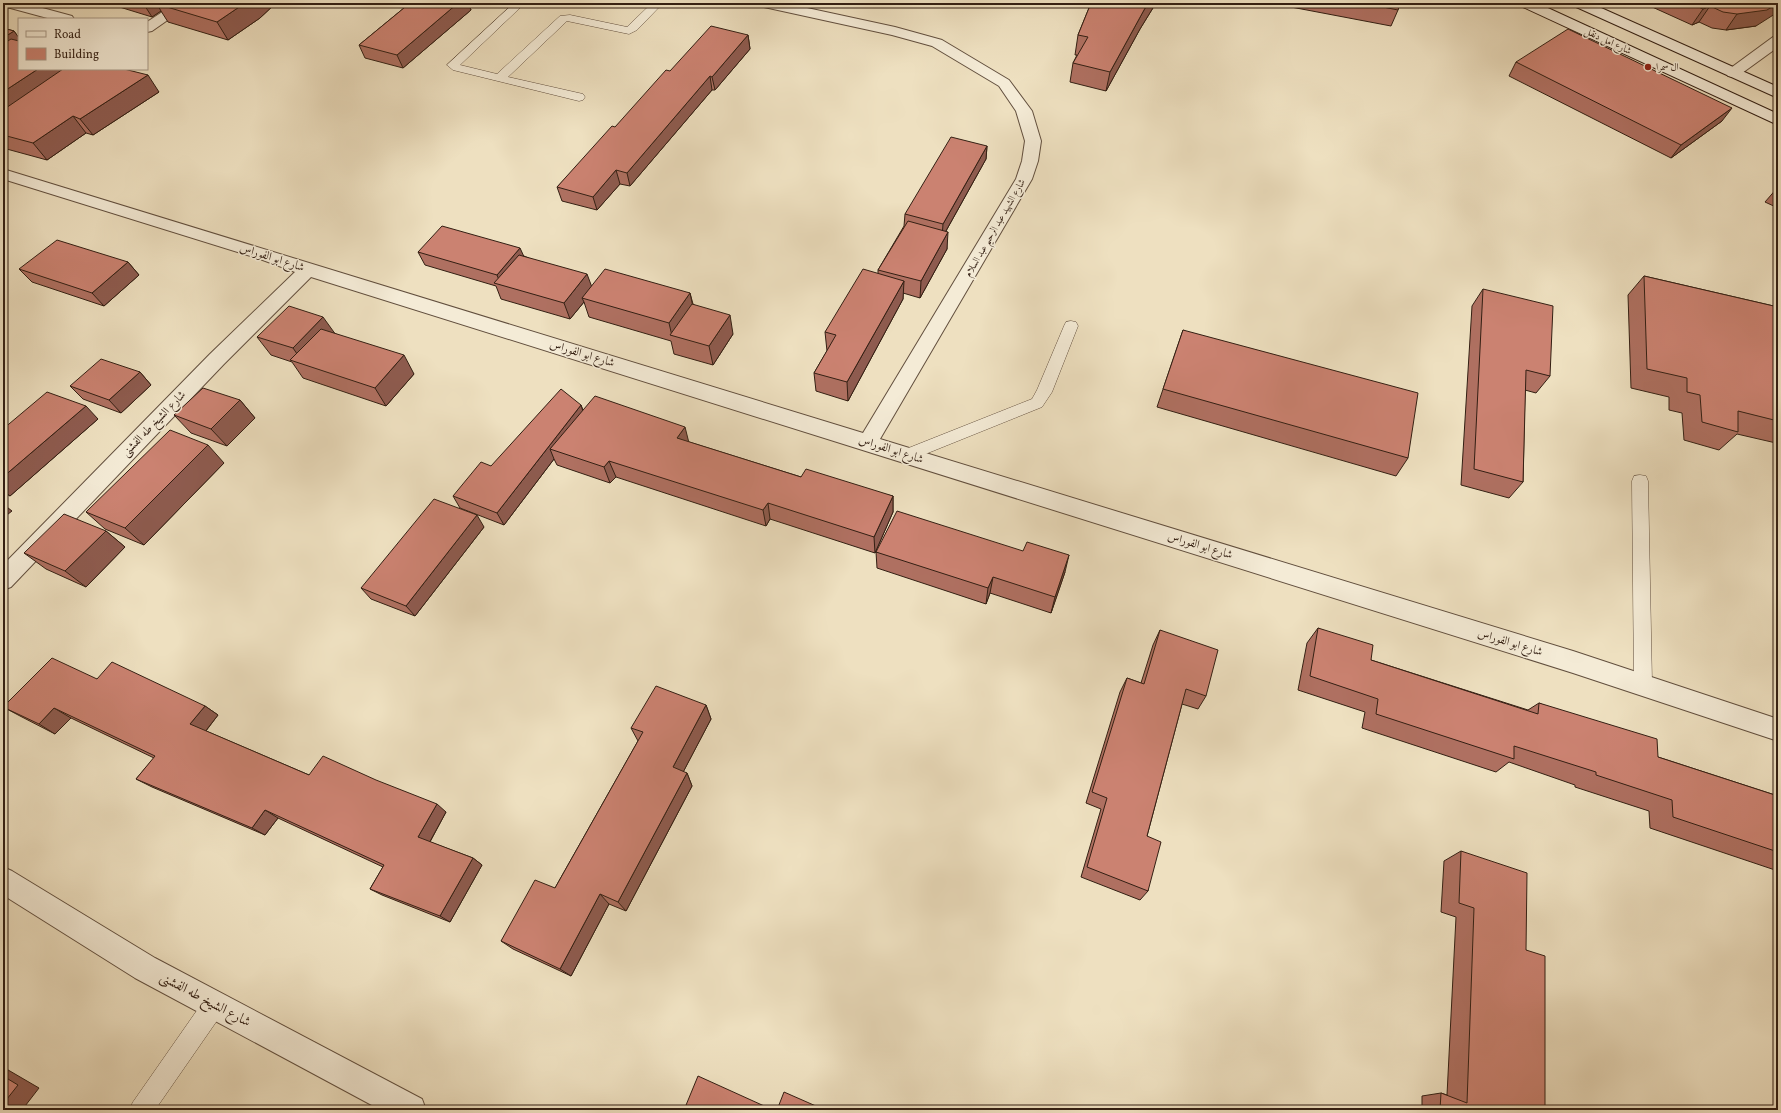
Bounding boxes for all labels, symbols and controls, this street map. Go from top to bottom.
legend [18,18,148,70]
street label: شارع امل دنقل [1581,24,1634,60]
text: Road [54,27,81,43]
text: Building [54,47,99,63]
place label: ال سمرا [1656,60,1679,74]
marker: ال سمرا [1643,62,1653,72]
street label: شارع الشهيد عبد الرحيم عبد السلام [961,176,1032,281]
street label: شارع ابو الفوراس [237,240,307,278]
street label: شارع ابو الفوراس [547,337,617,373]
street label: شارع الشيخ طه الفشنى [118,387,191,462]
street label: شارع ابو الفوراس [856,432,926,470]
street label: شارع ابو الفوراس [1165,529,1235,565]
street label: شارع ابو الفوراس [1475,626,1545,662]
street label: شارع الشيخ طه الفشنى [155,968,254,1034]

